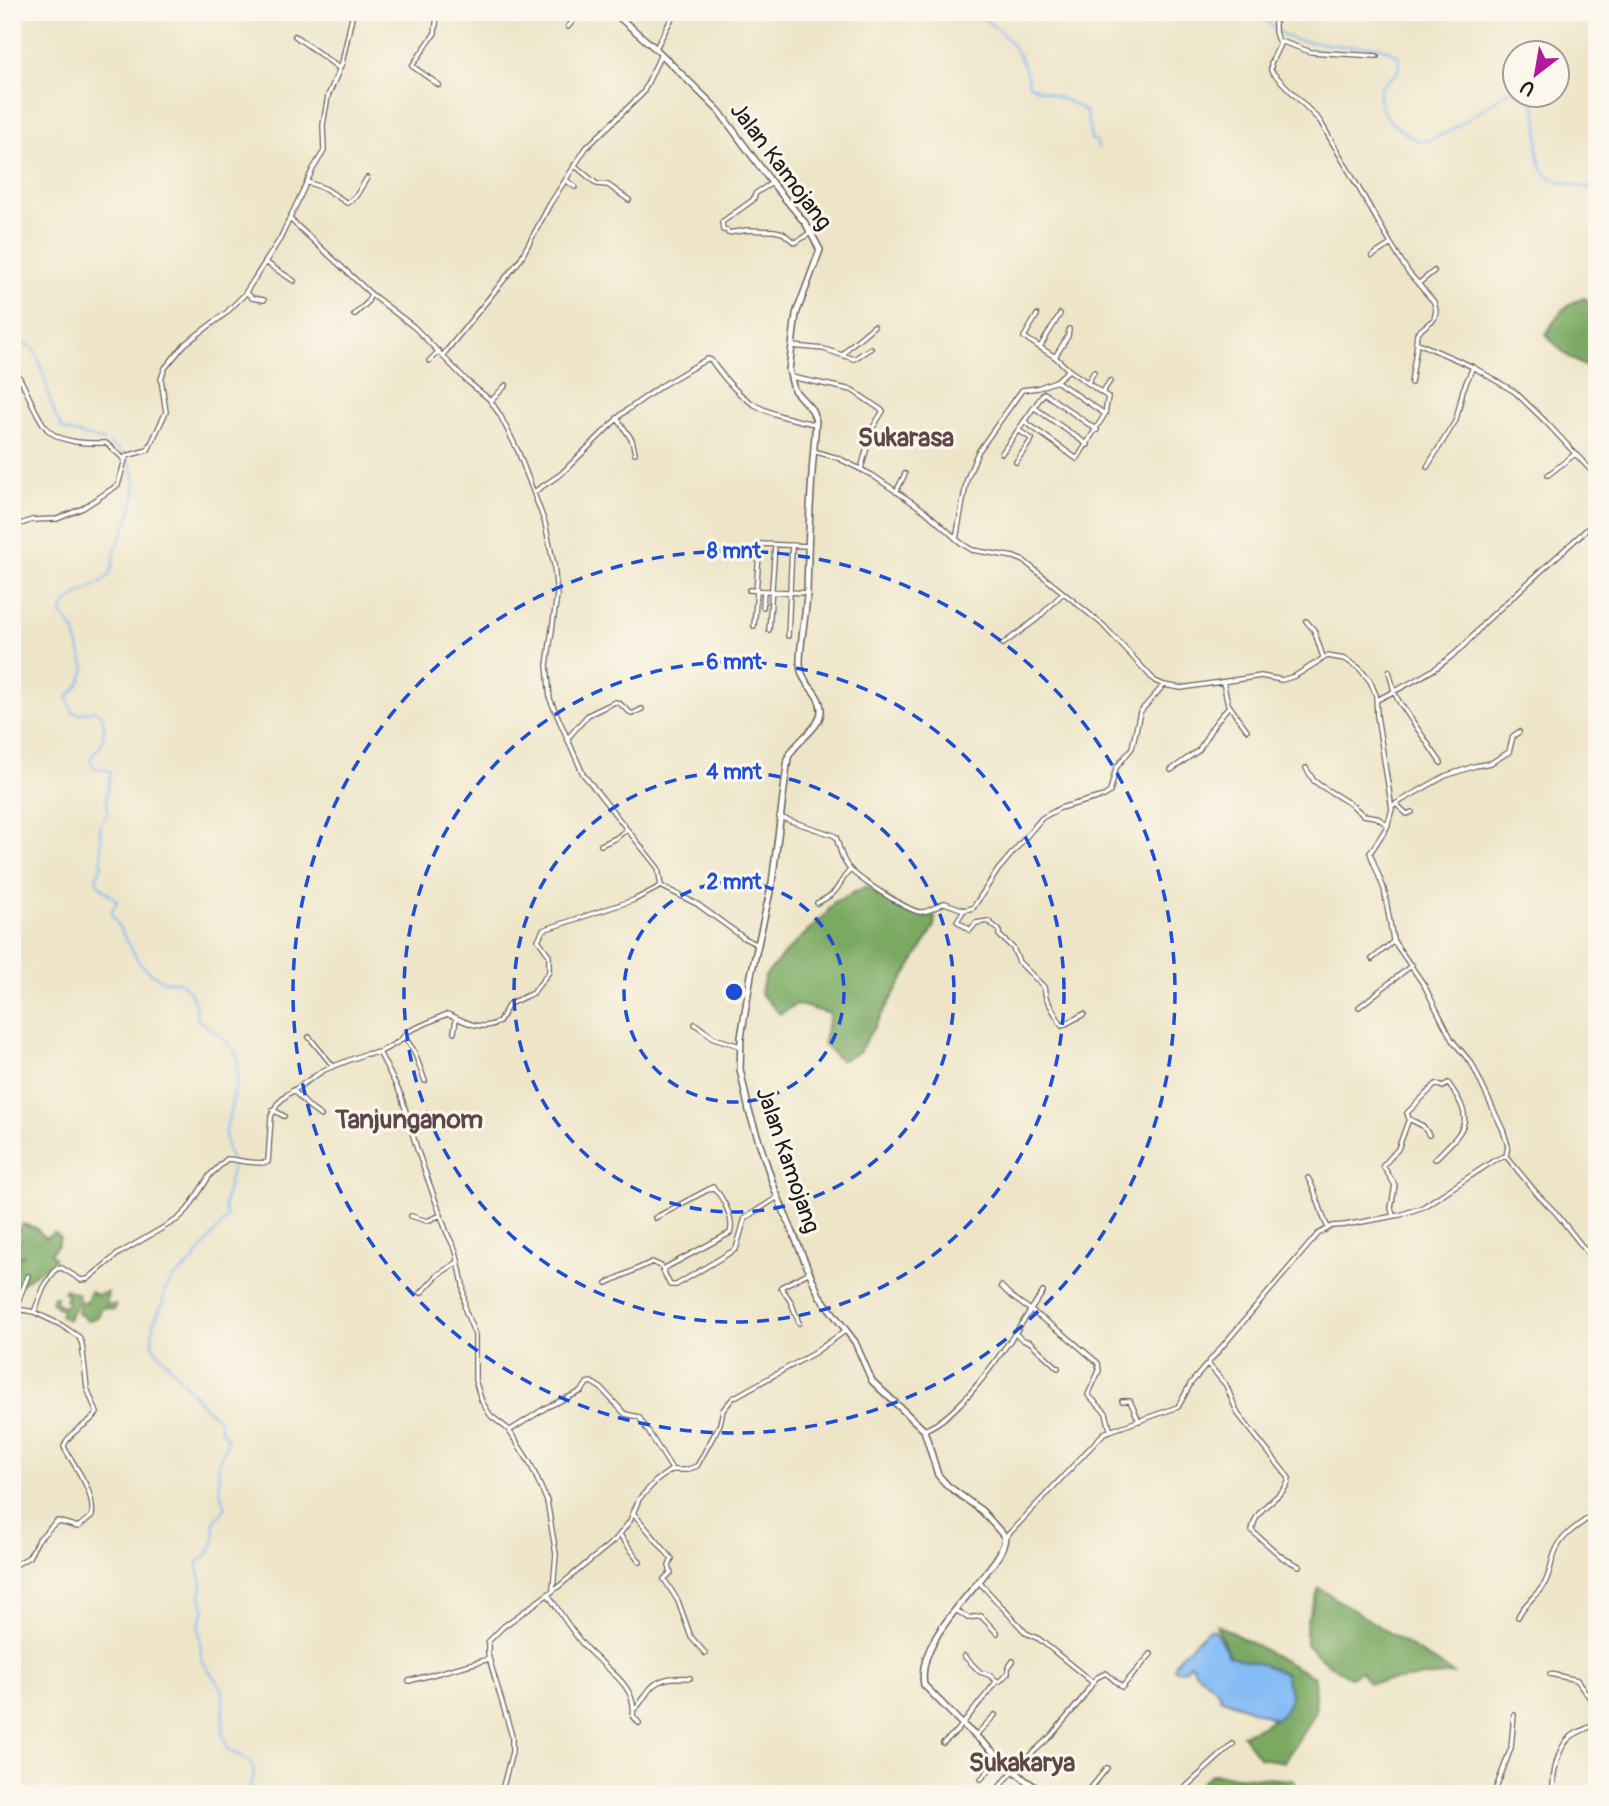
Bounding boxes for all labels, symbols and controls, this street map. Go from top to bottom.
north arrow [1500,38,1570,108]
text: U [1516,74,1539,101]
street label: Jalan Kamojang [724,96,838,236]
district label: Sukarasa [858,422,954,454]
text: 8 mnt [707,538,761,565]
text: 6 mnt [706,649,762,676]
text: 4 mnt [706,759,762,786]
text: 2 mnt [706,869,762,896]
centre of rings [722,980,746,1004]
street label: Jalan Kamojang [749,1083,827,1237]
district label: Tanjunganom [334,1104,483,1136]
district label: Sukakarya [969,1747,1075,1779]

